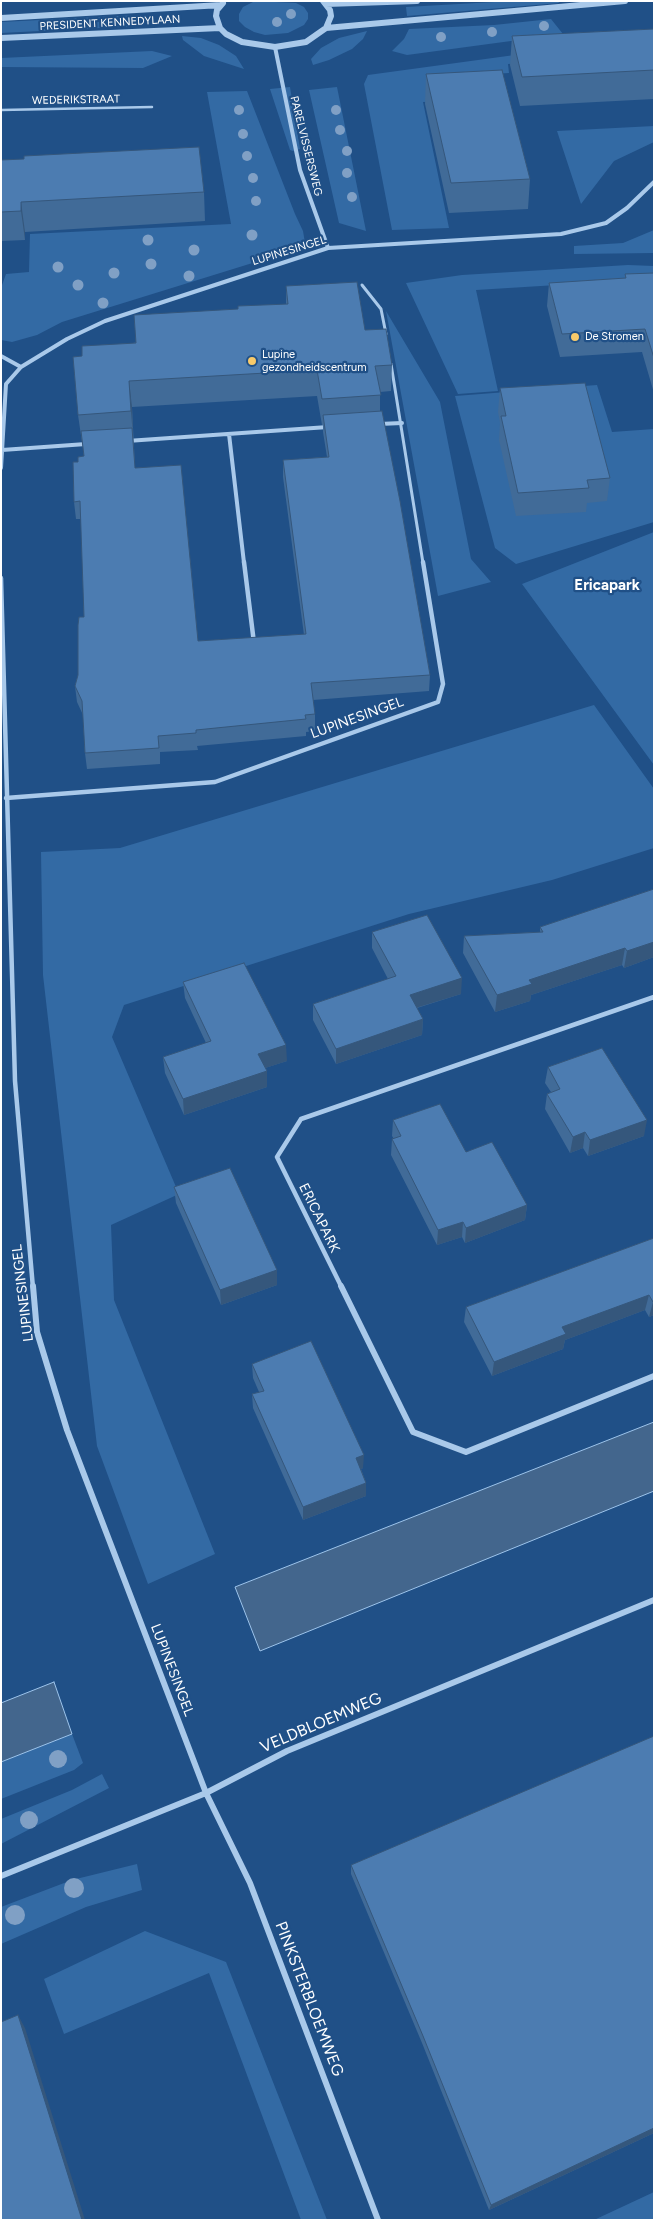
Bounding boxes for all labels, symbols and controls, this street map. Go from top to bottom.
street label: PRESIDENT KENNEDYLAAN [39,13,181,33]
street label: WEDERIKSTRAAT [32,93,120,107]
street label: PARELVISSERSWEG [287,95,325,197]
street label: LUPINESINGEL [250,233,328,269]
place label: De Stromen [585,330,644,344]
marker: De Stromen [569,331,581,343]
place label: Lupine gezondheidscentrum [262,348,367,374]
marker: Lupine gezondheidscentrum [246,355,258,367]
district label: Ericapark [574,577,640,595]
street label: LUPINESINGEL [308,693,406,743]
street label: ERICAPARK [295,1180,343,1256]
street label: LUPINESINGEL [9,1244,37,1342]
street label: LUPINESINGEL [147,1621,197,1719]
street label: VELDBLOEMWEG [257,1689,385,1757]
street label: PINKSTERBLOEMWEG [271,1919,347,2079]

